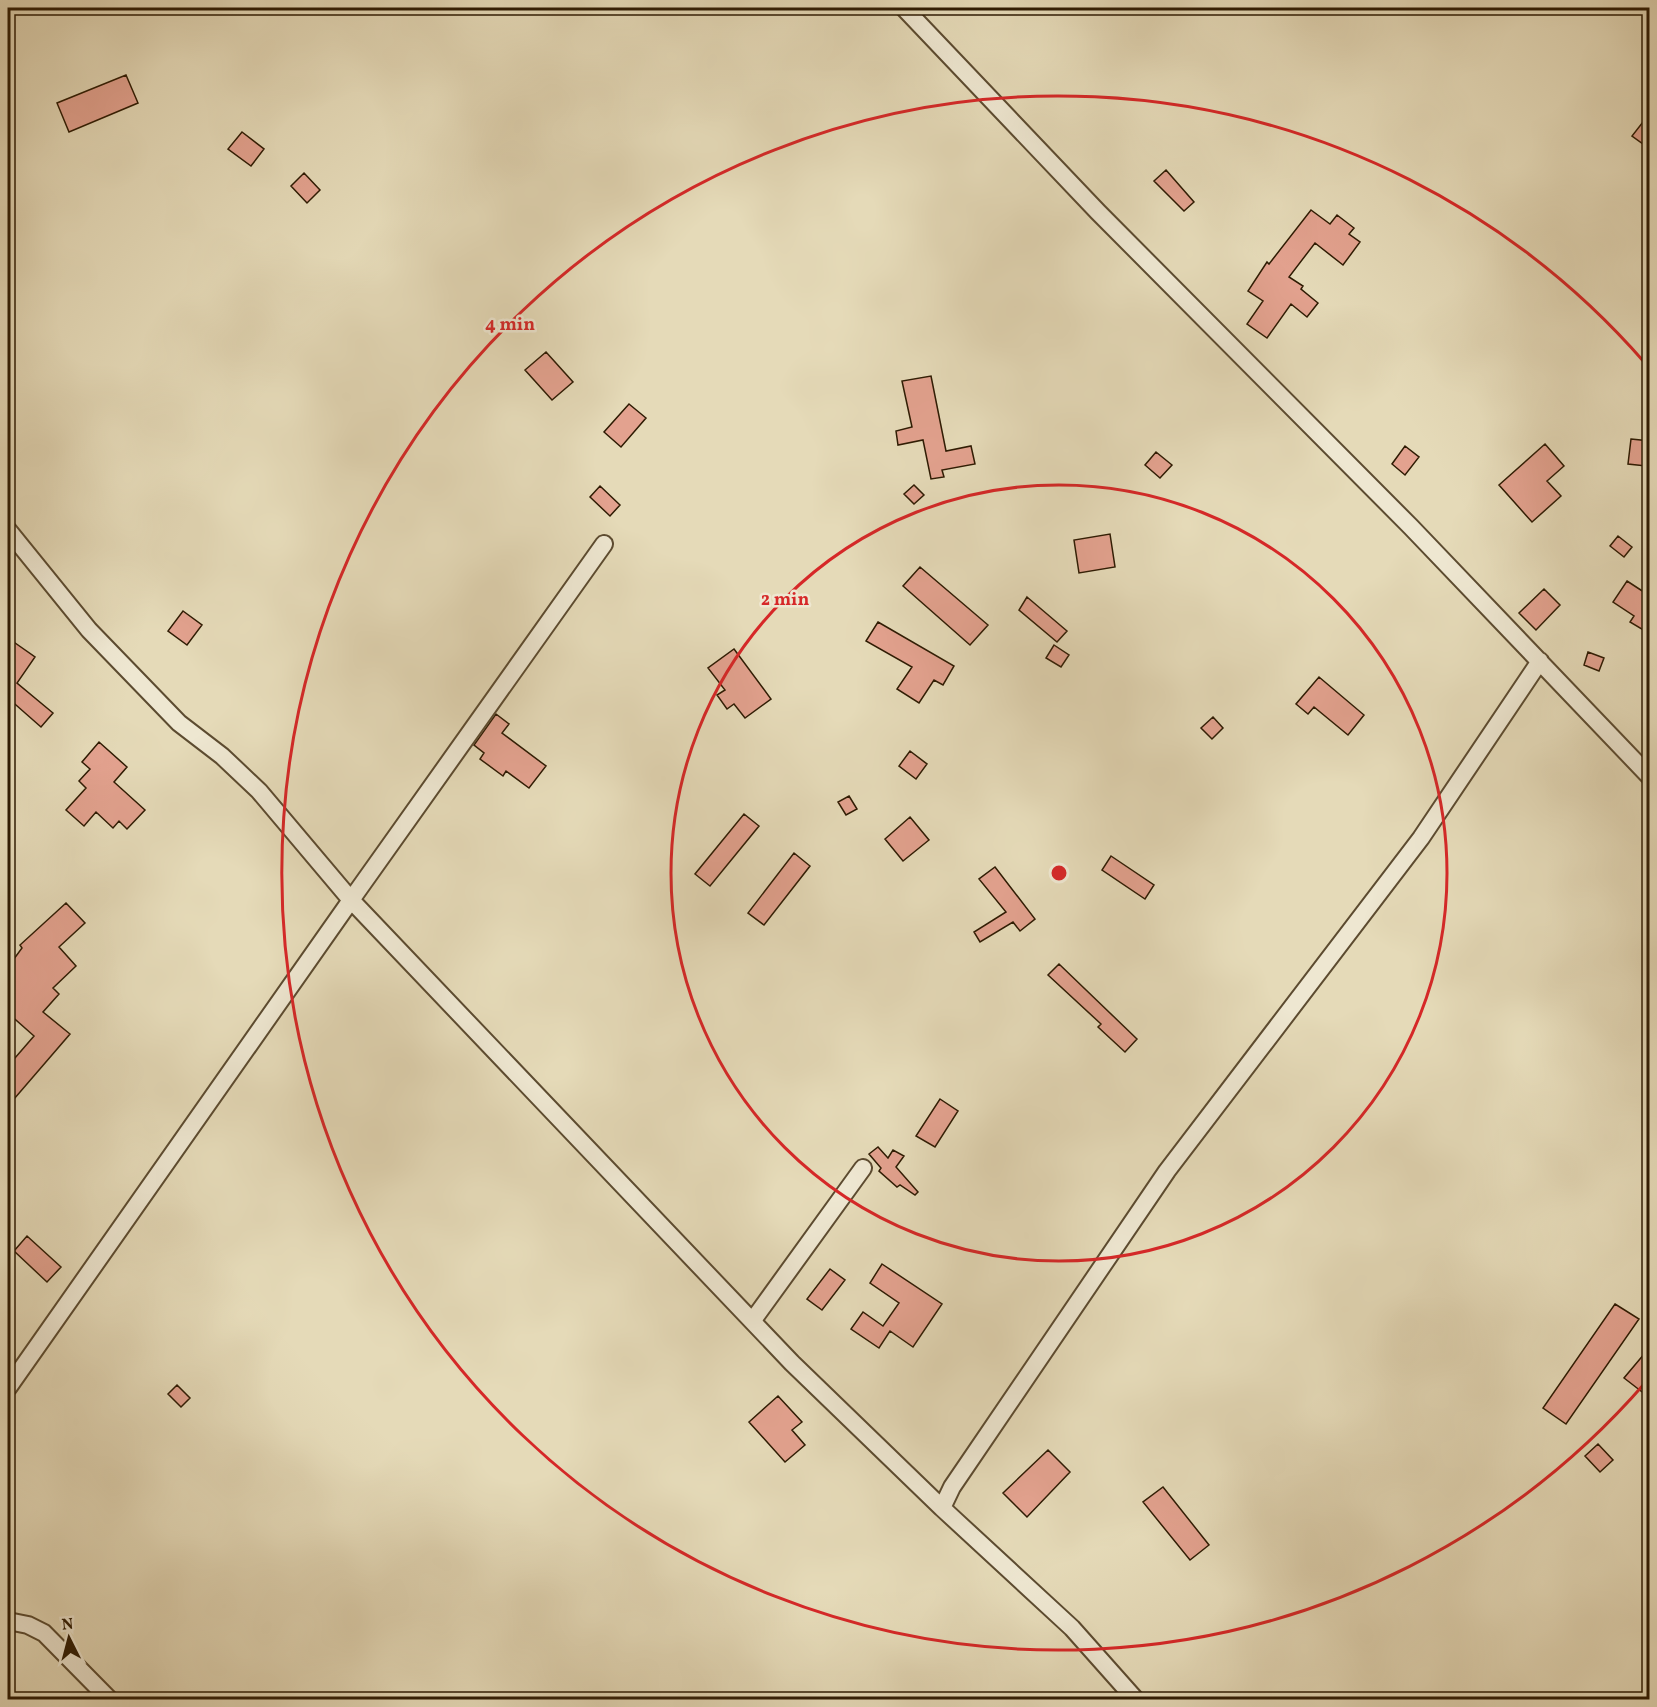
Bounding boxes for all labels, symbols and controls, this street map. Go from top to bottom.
text: 4 min [485,313,535,338]
text: 2 min [761,588,809,613]
centre of rings [1049,863,1069,883]
north arrow [39,1608,99,1668]
text: N [61,1613,75,1637]

